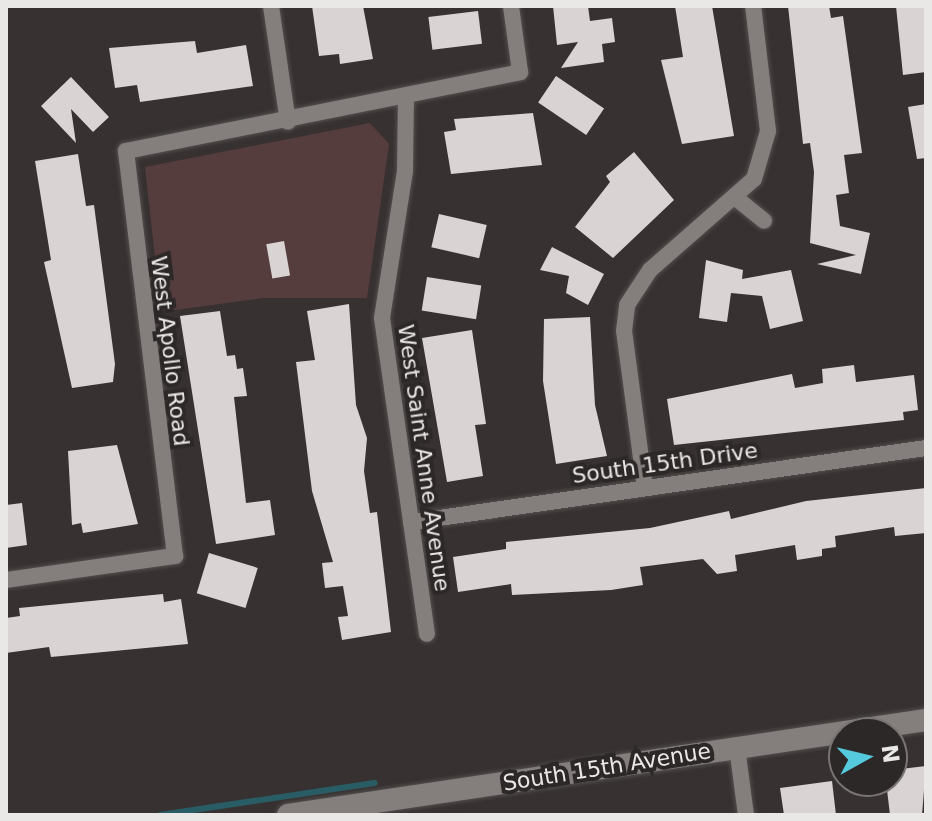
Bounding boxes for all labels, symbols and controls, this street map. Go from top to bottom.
street label: West Apollo Road [145,254,195,448]
street label: West Saint Anne Avenue [392,323,456,593]
street label: South 15th Drive [571,437,759,489]
north arrow [828,717,908,797]
street label: South 15th Avenue [501,738,713,796]
text: N [877,743,904,765]

